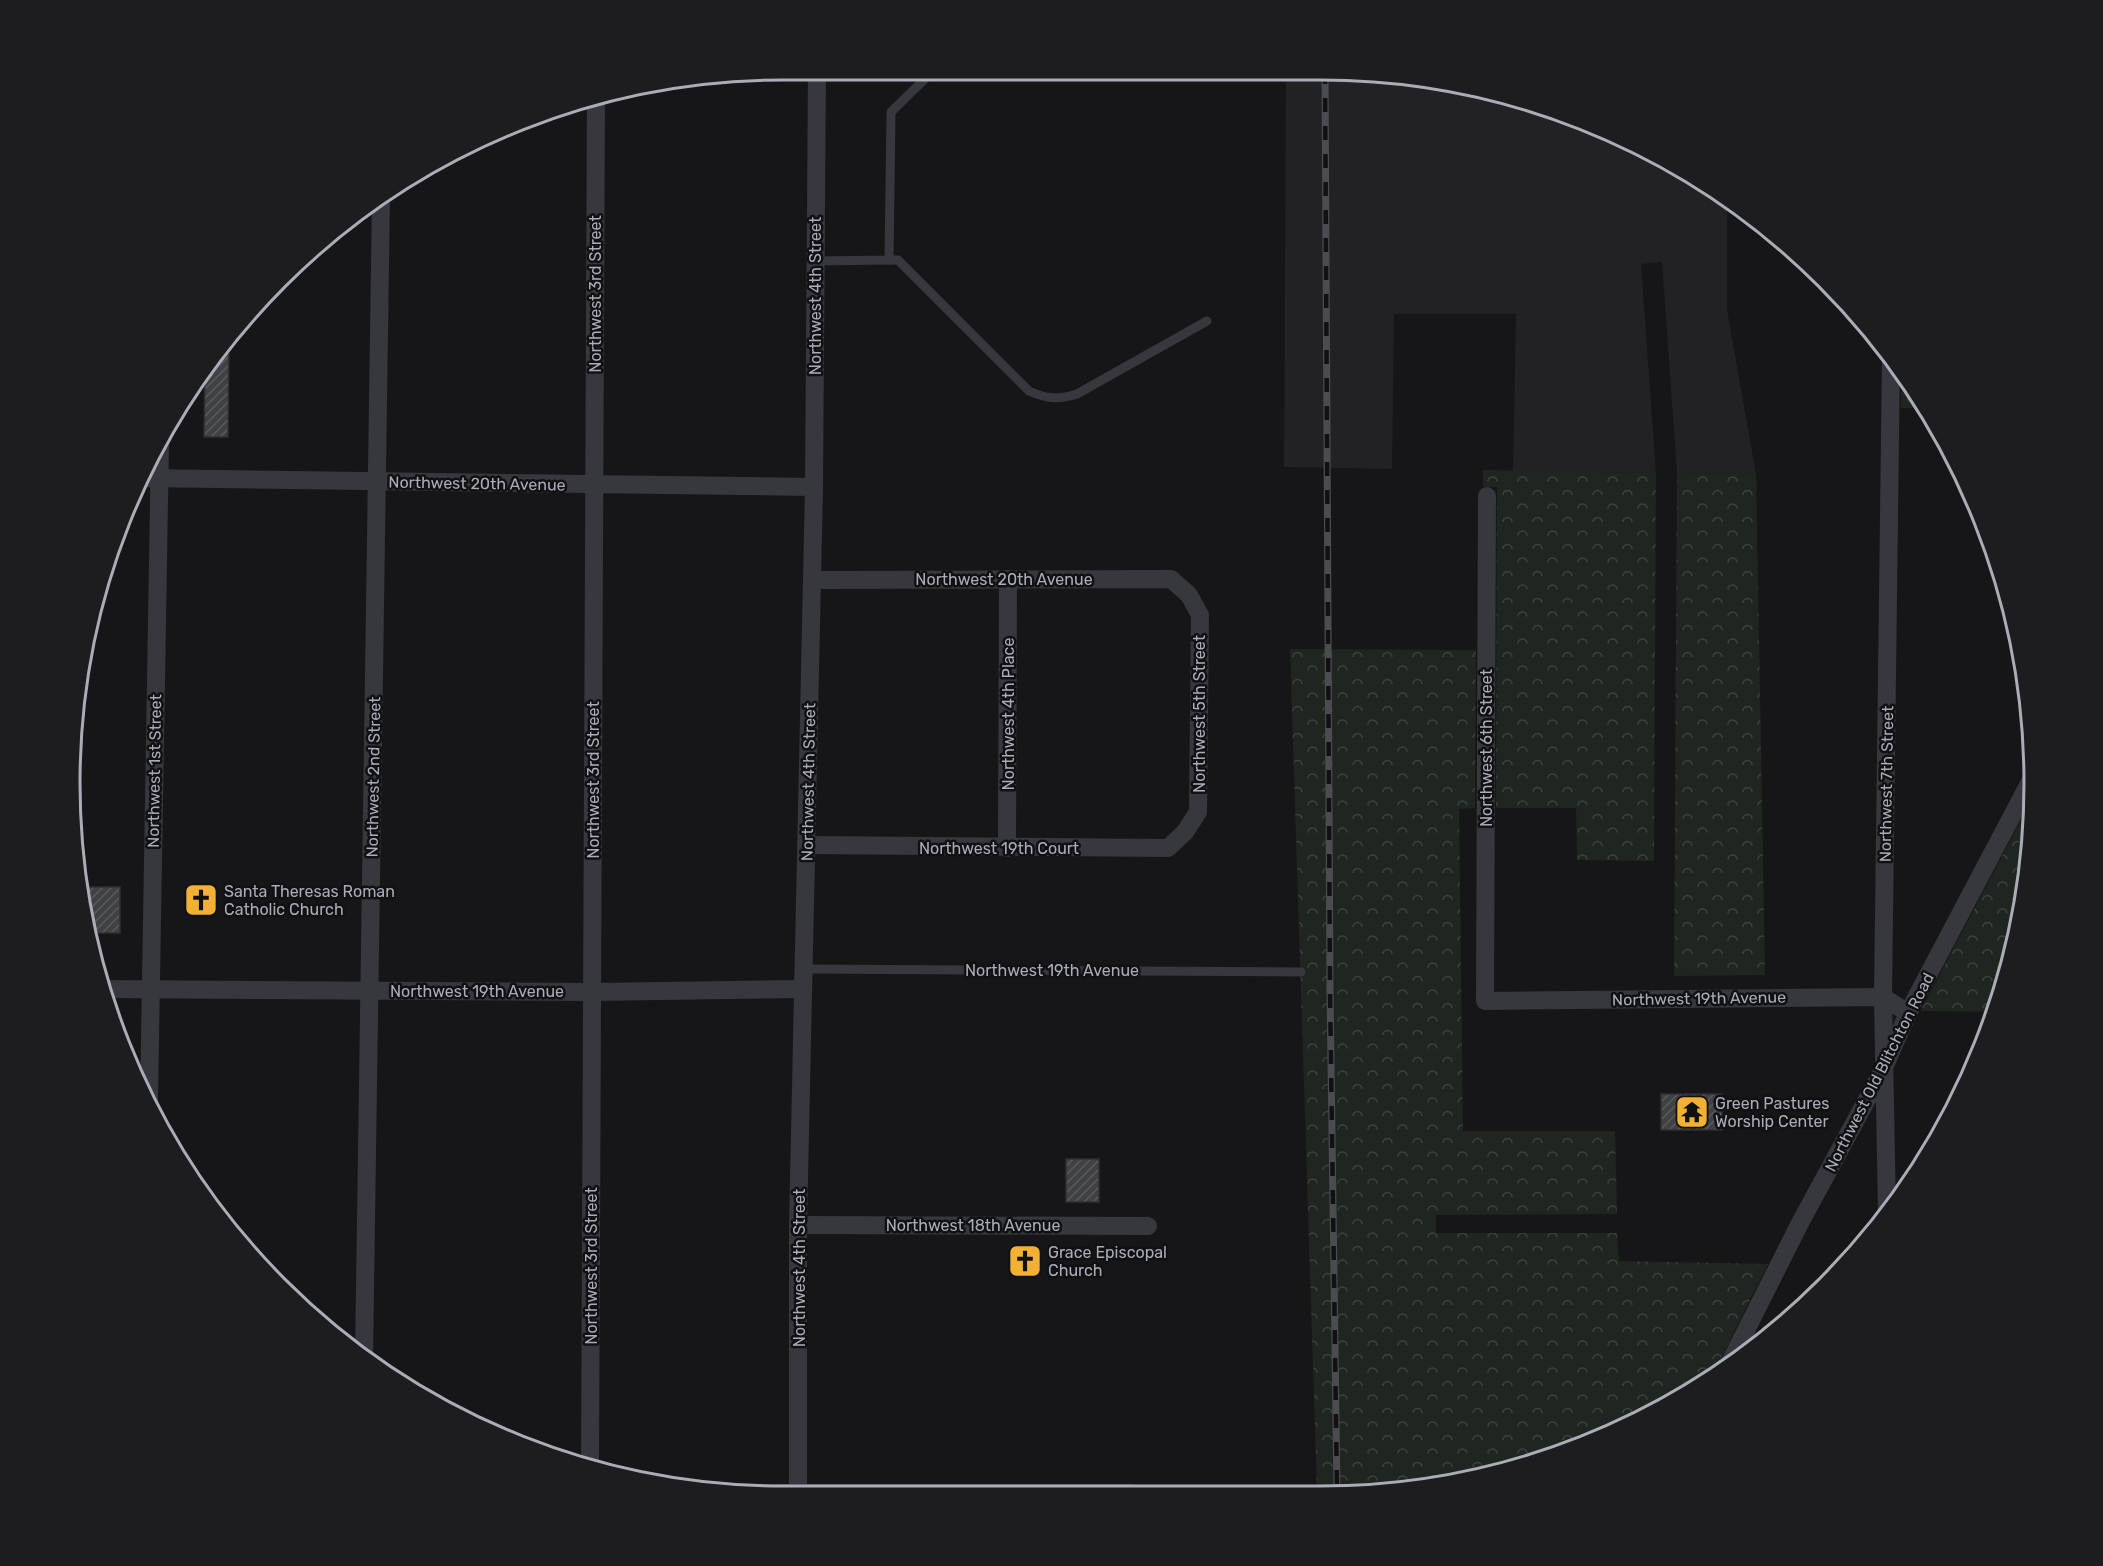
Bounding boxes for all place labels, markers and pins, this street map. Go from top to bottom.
church icon: Santa Theresas Roman Catholic Church [183,882,219,918]
place label: Santa Theresas Roman Catholic Church [224,882,395,919]
temple icon: Green Pastures Worship Center [1674,1094,1710,1130]
place label: Green Pastures Worship Center [1715,1094,1829,1131]
church icon: Grace Episcopal Church [1007,1243,1043,1279]
place label: Grace Episcopal Church [1048,1243,1167,1280]

